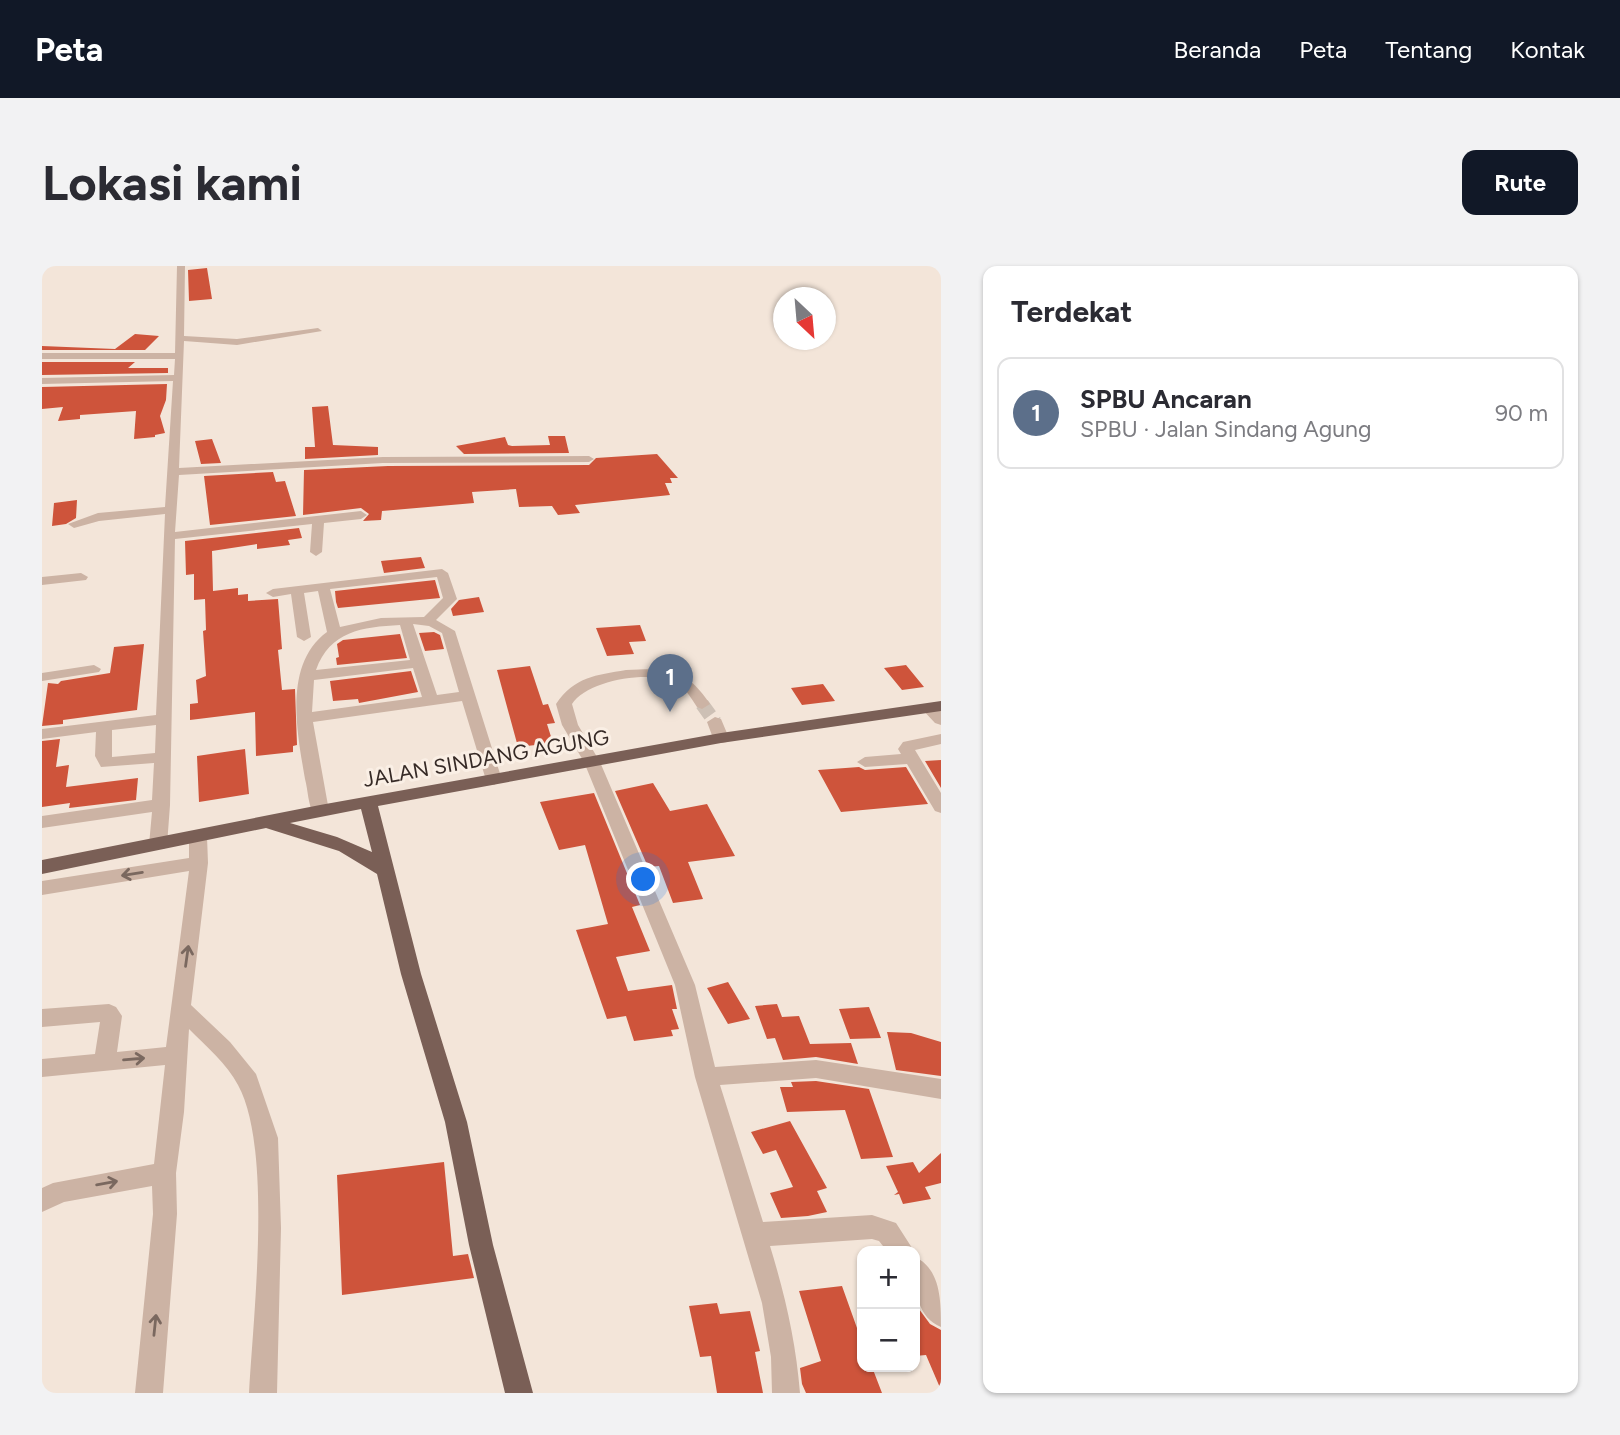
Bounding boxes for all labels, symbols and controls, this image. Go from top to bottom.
text: Peta [35,30,103,69]
text: Beranda [1174,35,1261,64]
text: Peta [1299,35,1347,64]
text: Tentang [1385,35,1472,64]
text: Kontak [1510,35,1585,64]
button: Rute [1462,150,1578,215]
text: Lokasi kami [42,153,302,212]
north arrow [773,287,836,350]
text: Terdekat [1011,293,1132,330]
text: SPBU Ancaran [1080,383,1252,415]
text: 1 [1031,399,1041,427]
text: 90 m [1495,399,1548,427]
text: SPBU · Jalan Sindang Agung [1080,415,1371,443]
pin: 1 [647,654,693,712]
street label: JALAN SINDANG AGUNG [361,724,611,792]
your location [626,862,660,896]
one-way arrow [121,868,144,881]
one-way arrow [180,945,193,968]
one-way arrow [122,1052,145,1065]
one-way arrow [95,1175,118,1189]
map controls [857,1246,920,1372]
button: + [857,1246,920,1309]
button: − [857,1309,920,1372]
one-way arrow [149,1314,162,1337]

